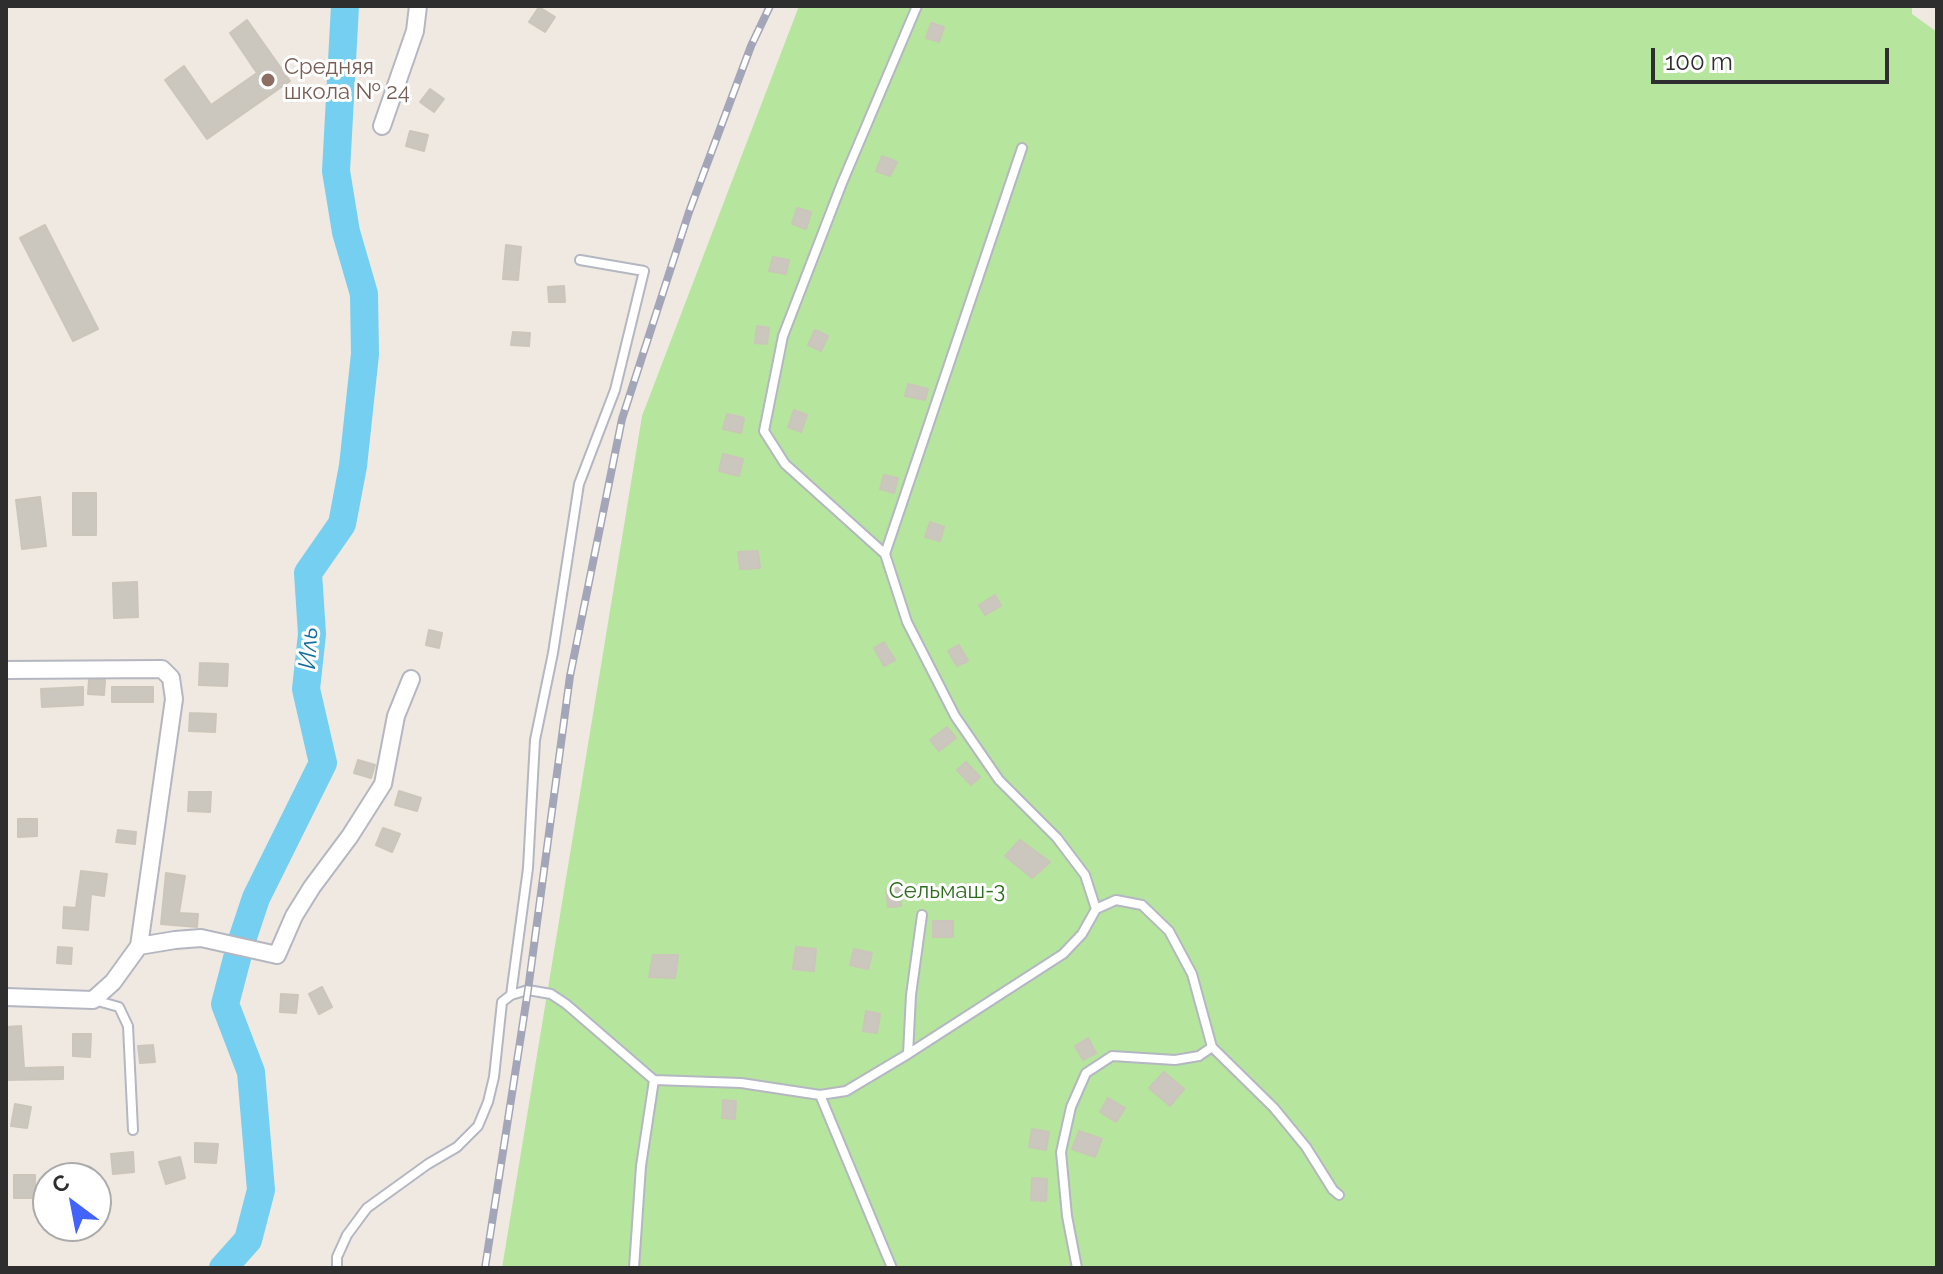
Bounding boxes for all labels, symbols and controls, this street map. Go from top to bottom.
scale bar [1655,32,1893,82]
text: 100 m [1665,47,1733,76]
place label: Средняя школа № 24 [284,54,410,106]
marker: Средняя школа № 24 [259,71,277,89]
water label: Иль [294,626,324,670]
park label: Сельмаш-3 [889,878,1005,904]
north arrow [32,1162,112,1242]
text: С [47,1168,74,1198]

